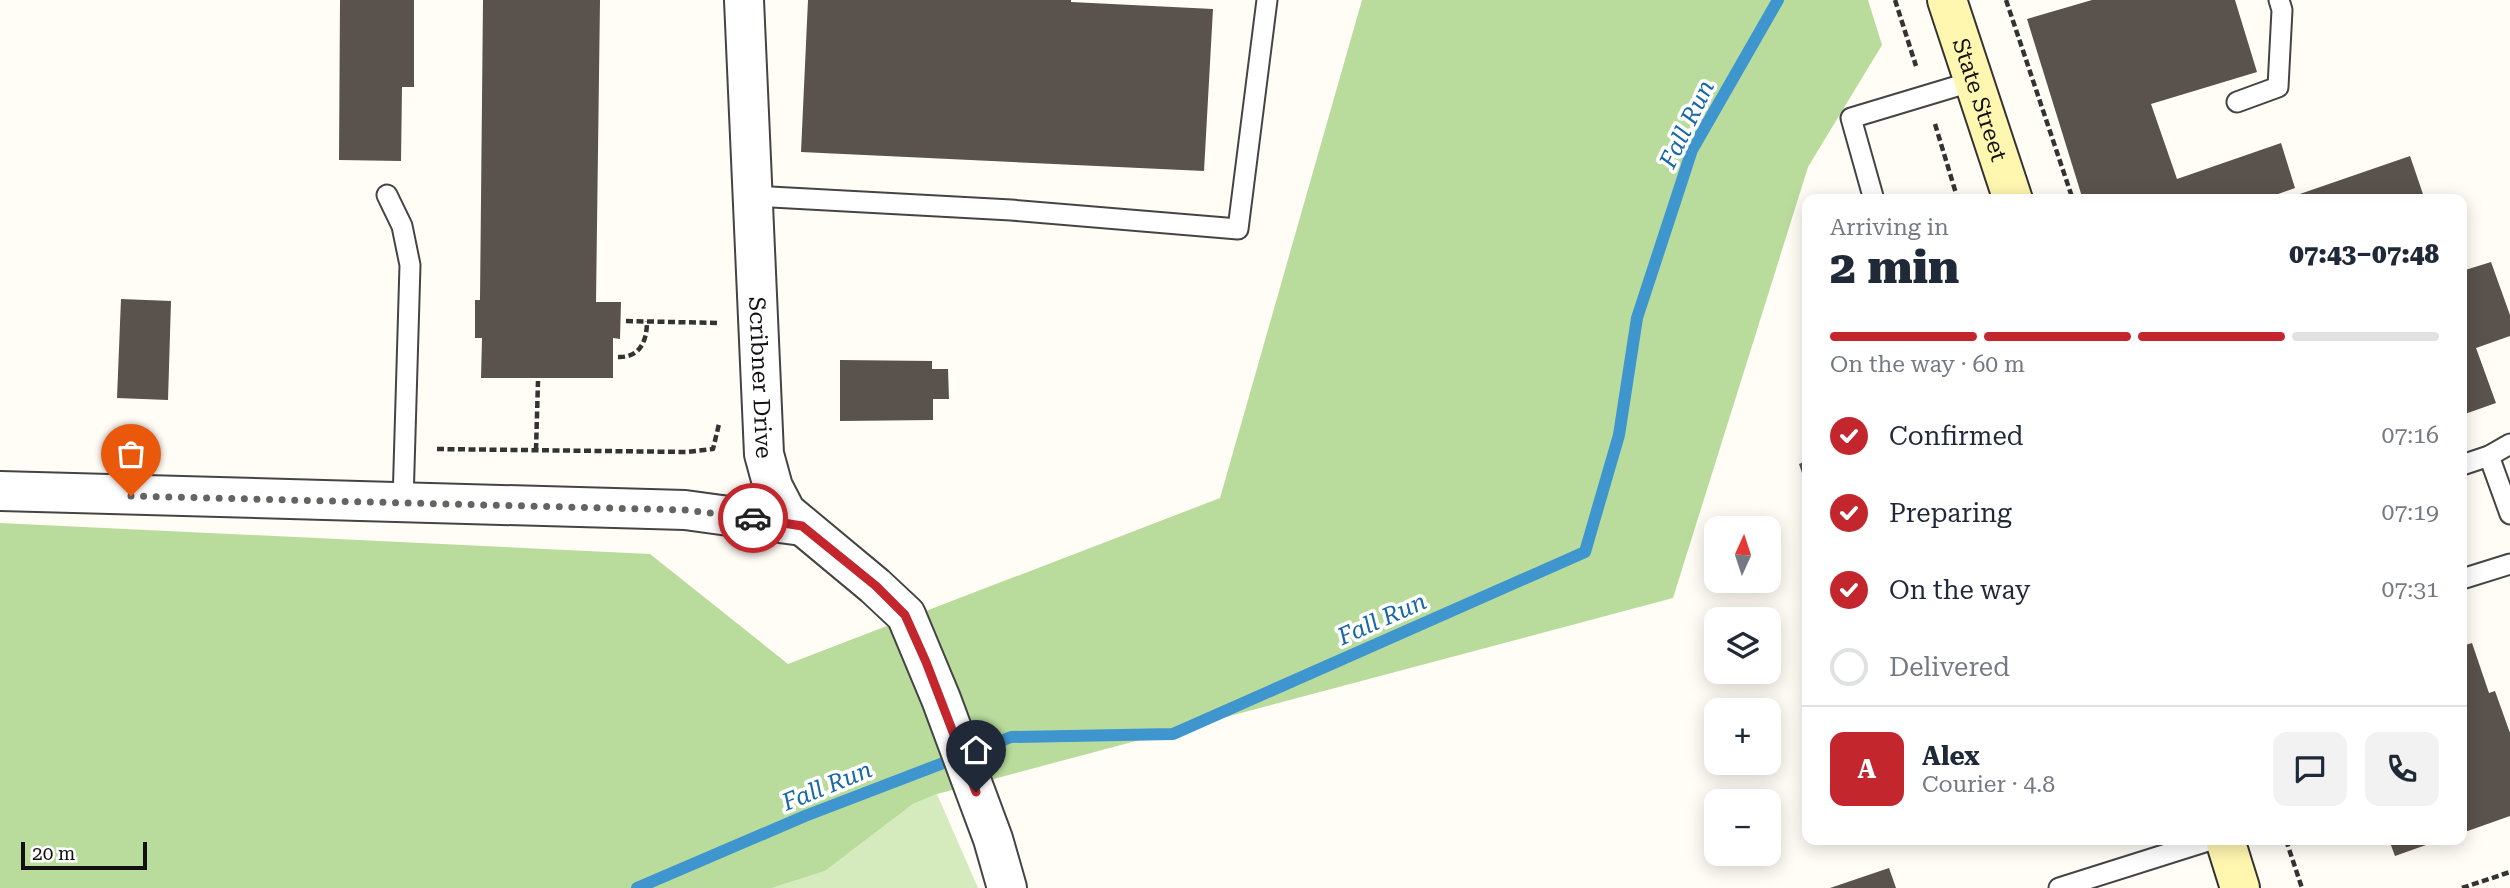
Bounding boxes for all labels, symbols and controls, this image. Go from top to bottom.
street label: State Street [1947,35,2012,165]
water label: Fall Run [1653,75,1720,173]
text: Arriving in [1830,214,1949,241]
text: 07:43–07:48 [2289,239,2439,269]
text: 2 min [1830,240,1959,294]
street label: Scribner Drive [743,296,777,459]
text: On the way · 60 m [1830,351,2025,378]
icon: check [1830,417,1868,455]
text: Confirmed [1889,421,2024,451]
text: 07:16 [2382,422,2439,449]
pin [101,424,161,496]
icon: bag [112,435,150,473]
courier [718,483,788,553]
icon: check [1830,494,1868,532]
text: Preparing [1889,498,2012,528]
icon: car [734,499,772,537]
text: 07:19 [2382,499,2439,526]
north arrow [1704,516,1782,593]
map controls [1704,516,1781,866]
icon: check [1830,571,1868,609]
text: On the way [1889,575,2030,605]
text: 07:31 [2382,576,2439,603]
water label: Fall Run [1332,587,1431,651]
button: layers [1704,607,1781,684]
text: Delivered [1889,652,2010,682]
button: + [1704,698,1781,775]
pin [946,720,1006,792]
icon: home [957,731,995,769]
button: chat [2273,732,2347,806]
button: phone [2365,732,2439,806]
text: Alex [1922,741,1980,771]
text: A [1858,754,1876,784]
water label: Fall Run [777,755,876,817]
text: Courier · 4.8 [1922,771,2055,798]
button: − [1704,789,1781,866]
scale bar [21,839,147,871]
text: 20 m [32,842,75,865]

